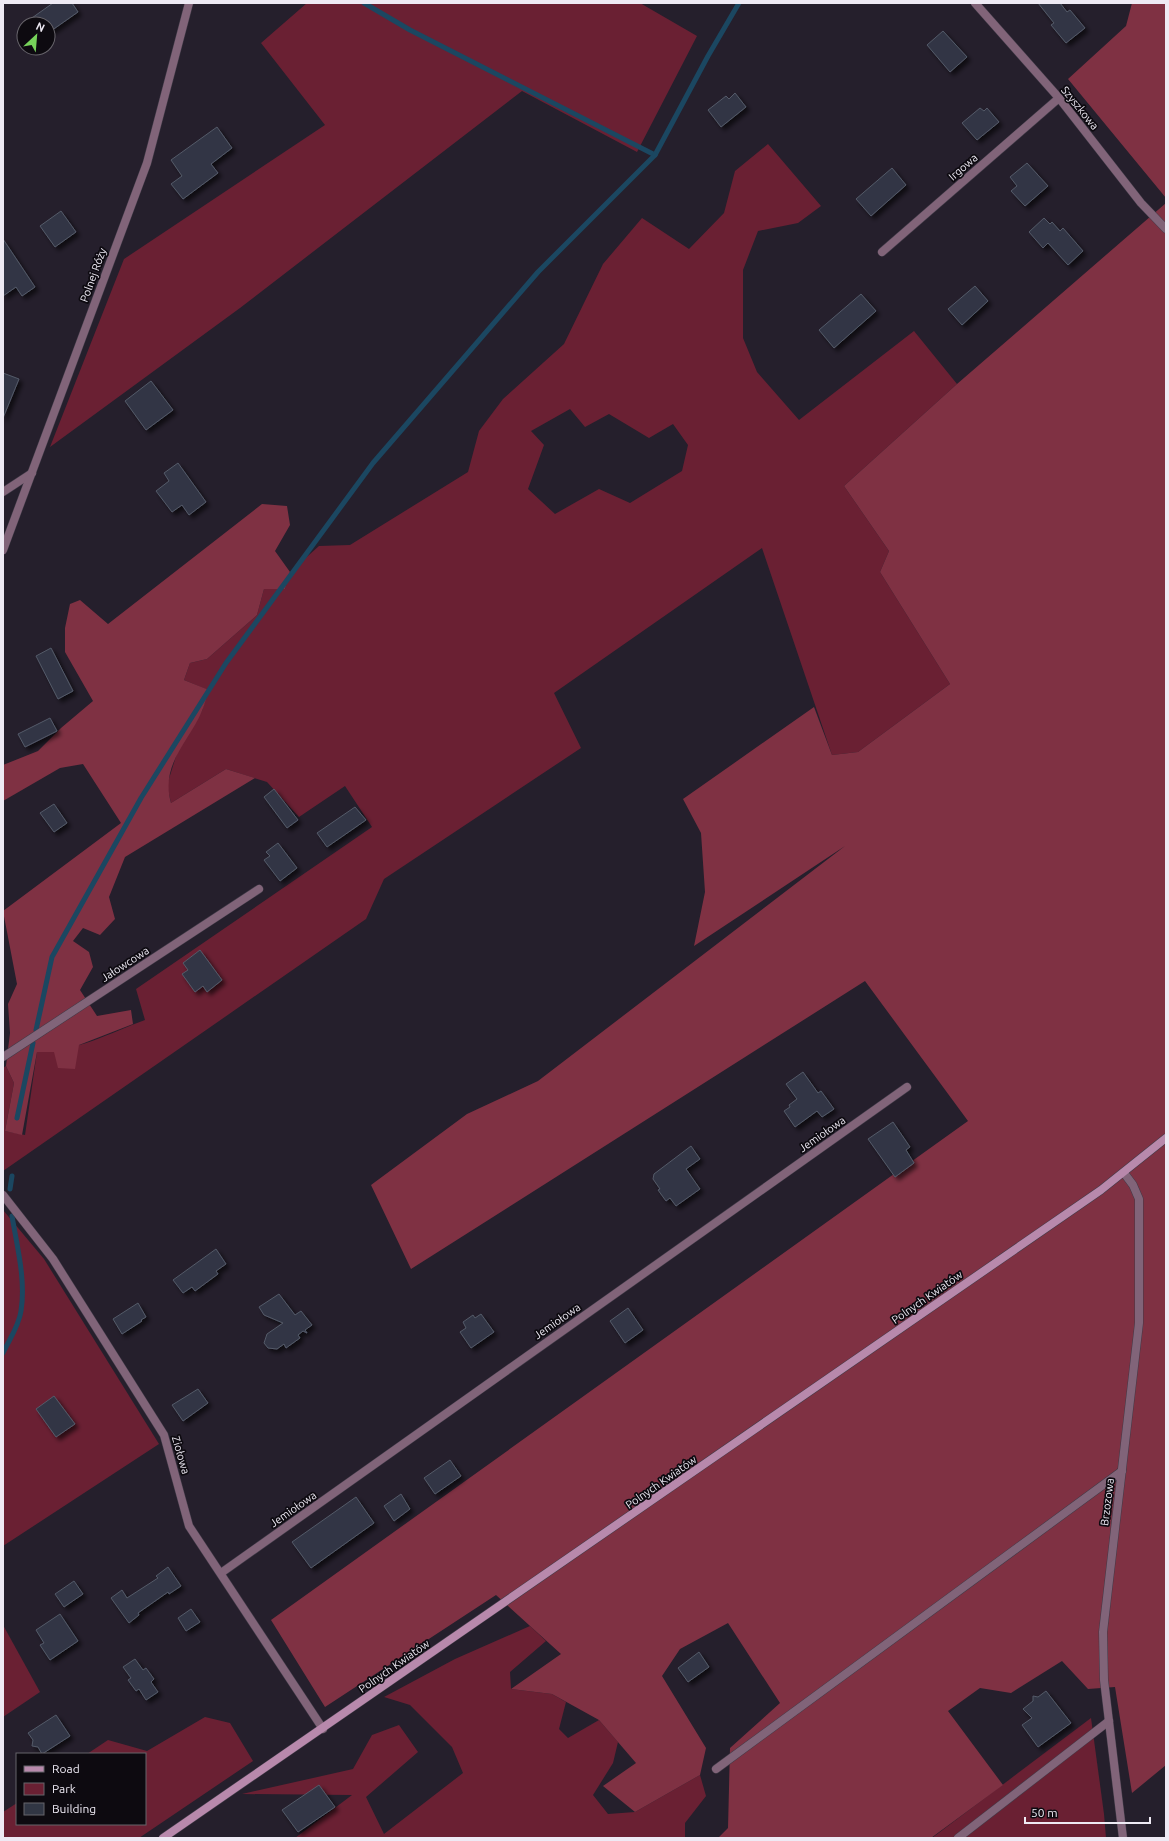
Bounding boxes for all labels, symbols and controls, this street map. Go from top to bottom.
north arrow [16,16,56,56]
text: N [34,20,47,34]
street label: Szyszkowa [1059,84,1101,132]
street label: Irgowa [946,151,980,183]
street label: Polnej Róży [78,246,109,304]
street label: Jałowcowa [99,944,151,984]
street label: Jemiołowa [797,1114,847,1154]
street label: Polnych Kwiatów [889,1268,965,1326]
street label: Jemiołowa [532,1301,582,1341]
street label: Ziołowa [170,1435,192,1475]
street label: Polnych Kwiatów [623,1453,699,1511]
street label: Brzozowa [1098,1477,1116,1527]
street label: Jemiołowa [268,1489,318,1529]
street label: Polnych Kwiatów [356,1637,432,1695]
legend [16,1753,146,1825]
text: Road [52,1762,80,1775]
text: Park [52,1782,76,1795]
scale bar [1025,1799,1150,1825]
text: Building [52,1802,96,1815]
text: 50 m [1031,1806,1058,1819]

